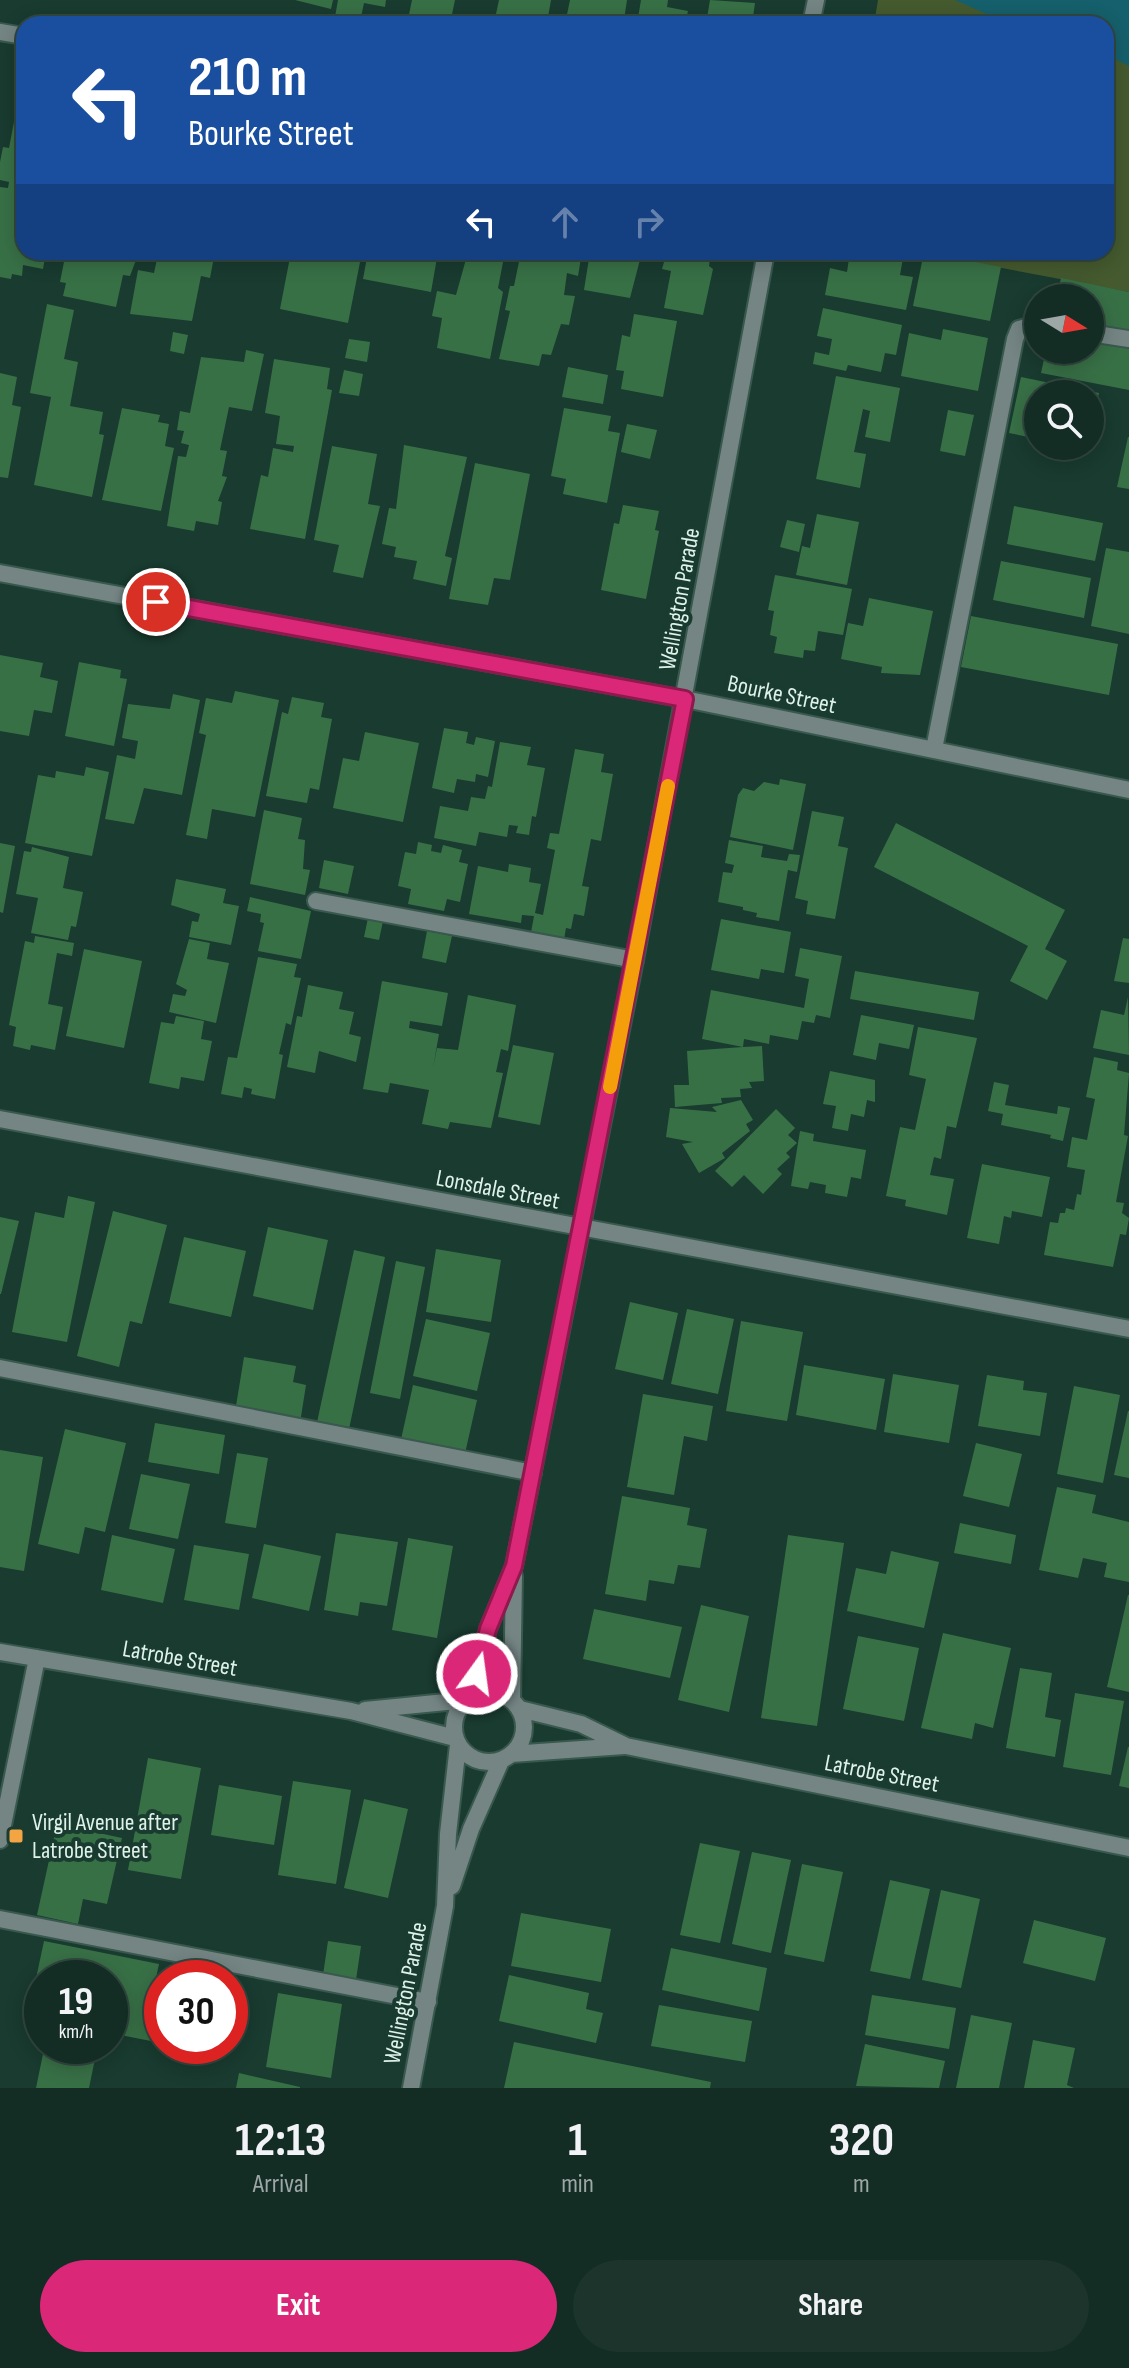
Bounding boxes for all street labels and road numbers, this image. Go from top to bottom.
street label: Wellington Parade [653,526,706,673]
street label: Bourke Street [725,669,839,720]
street label: Lonsdale Street [434,1163,562,1216]
street label: Latrobe Street [120,1634,240,1683]
street label: Latrobe Street [822,1748,942,1799]
street label: Wellington Parade [378,1920,433,2067]

